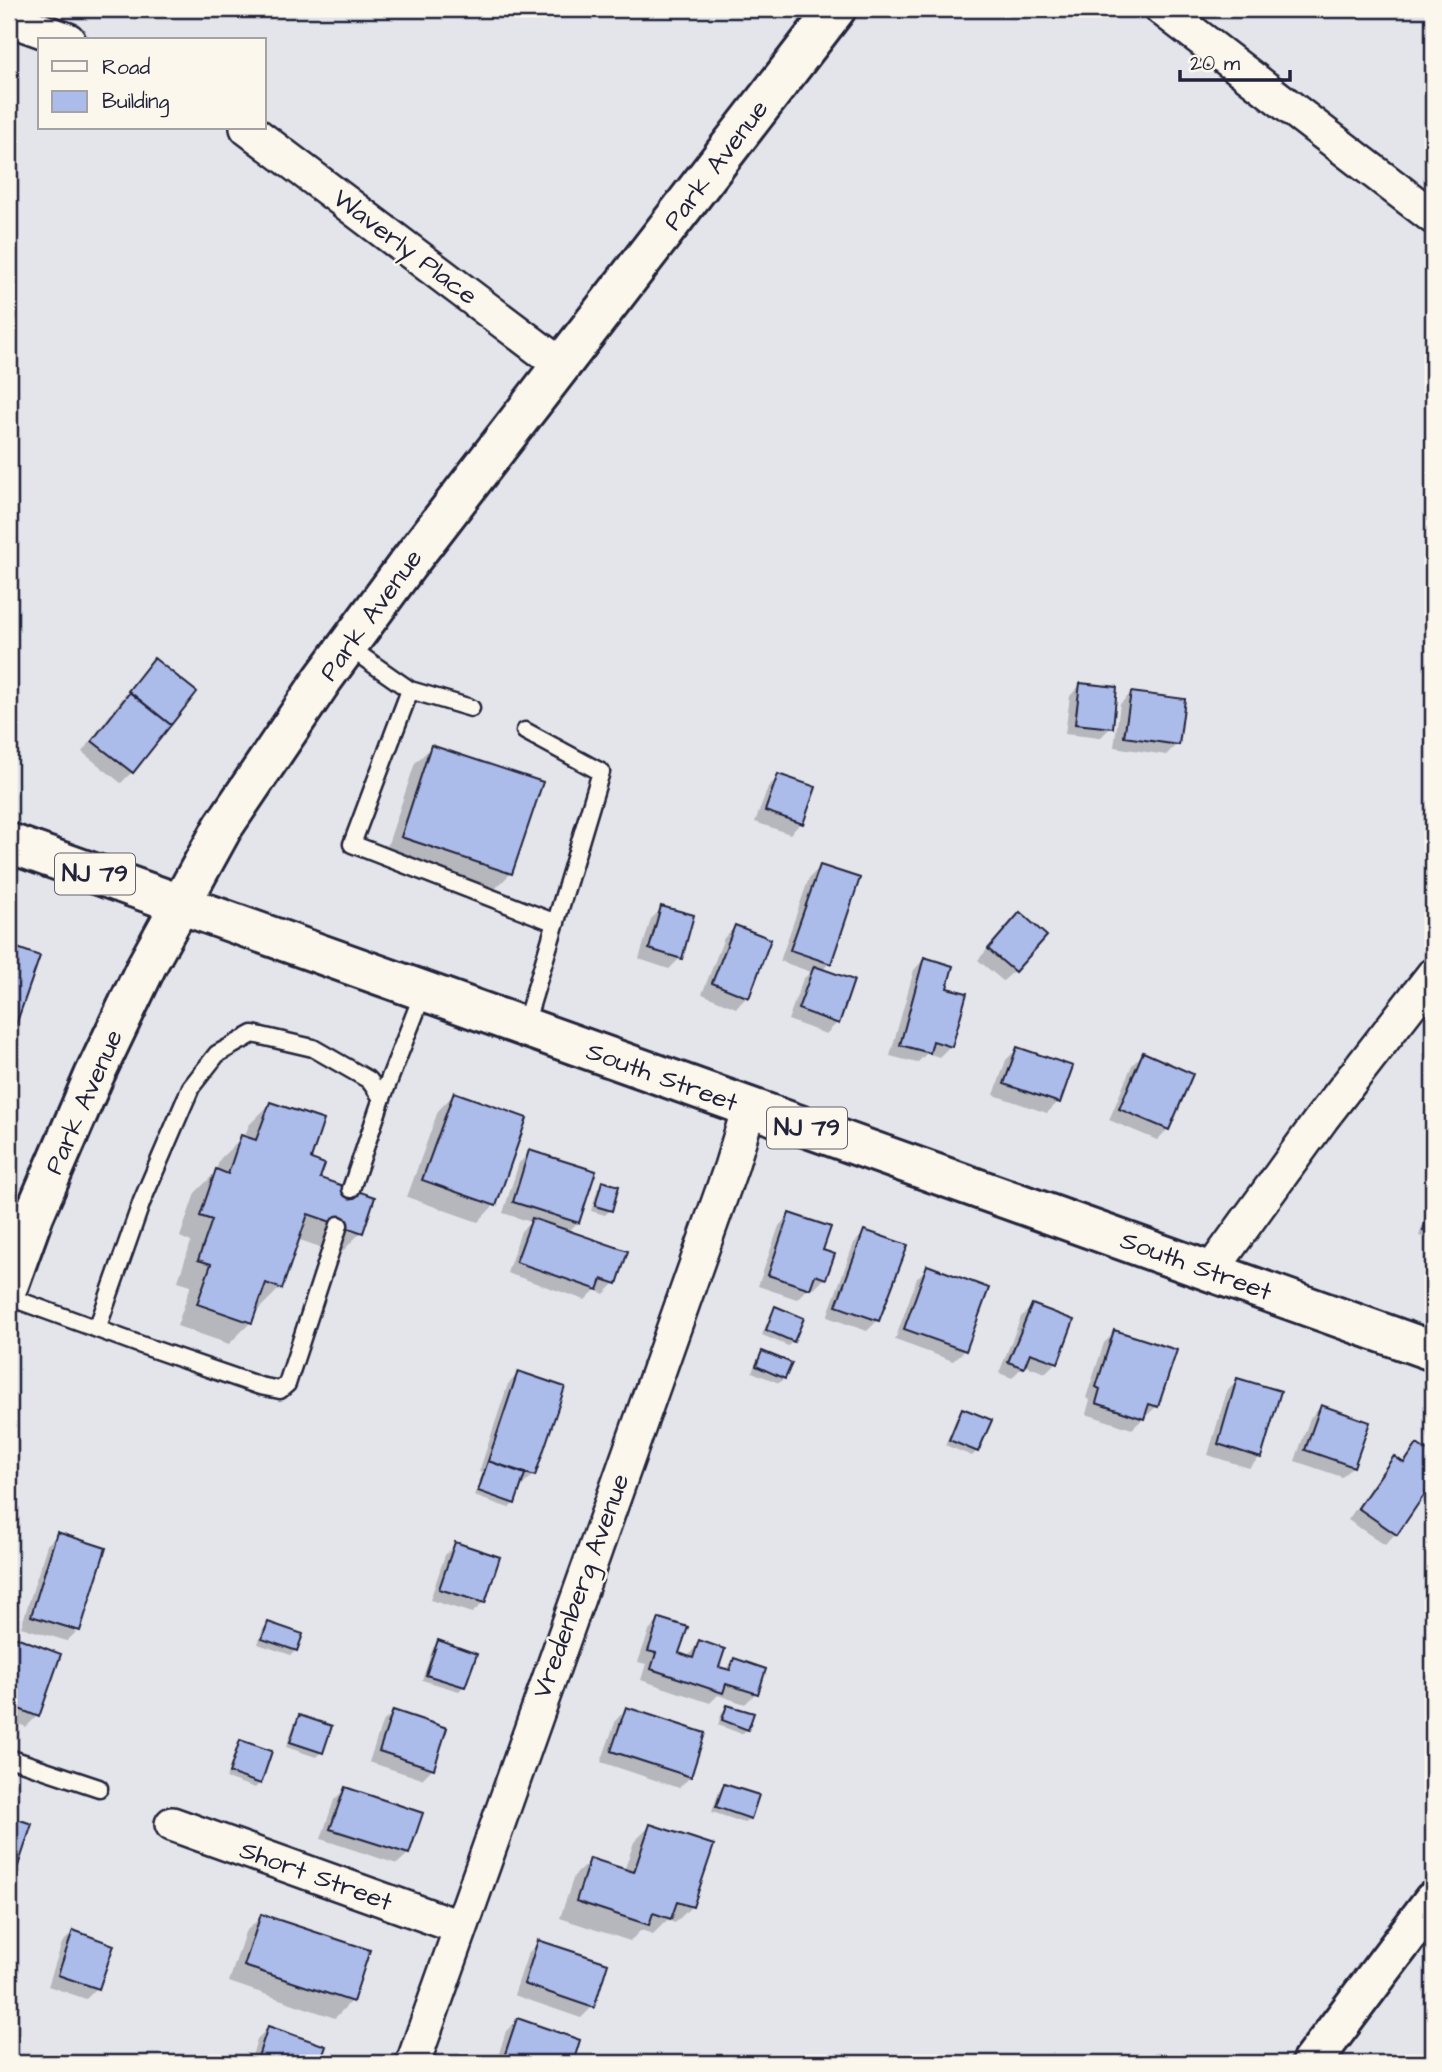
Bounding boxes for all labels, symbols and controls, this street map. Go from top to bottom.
legend [38,38,266,130]
scale bar [1180,38,1290,82]
text: 20 m [1190,49,1241,78]
text: Road [102,53,150,82]
text: Building [102,87,170,118]
street label: Park Avenue [655,92,777,238]
street label: Waverly Place [324,181,485,315]
street label: Park Avenue [311,542,431,688]
road number: NJ 79 [55,854,135,894]
street label: Park Avenue [36,1024,132,1180]
street label: South Street [581,1033,743,1121]
road number: NJ 79 [767,1108,847,1148]
street label: South Street [1115,1222,1277,1310]
street label: Vredenberg Avenue [524,1469,640,1704]
street label: Short Street [235,1832,398,1920]

